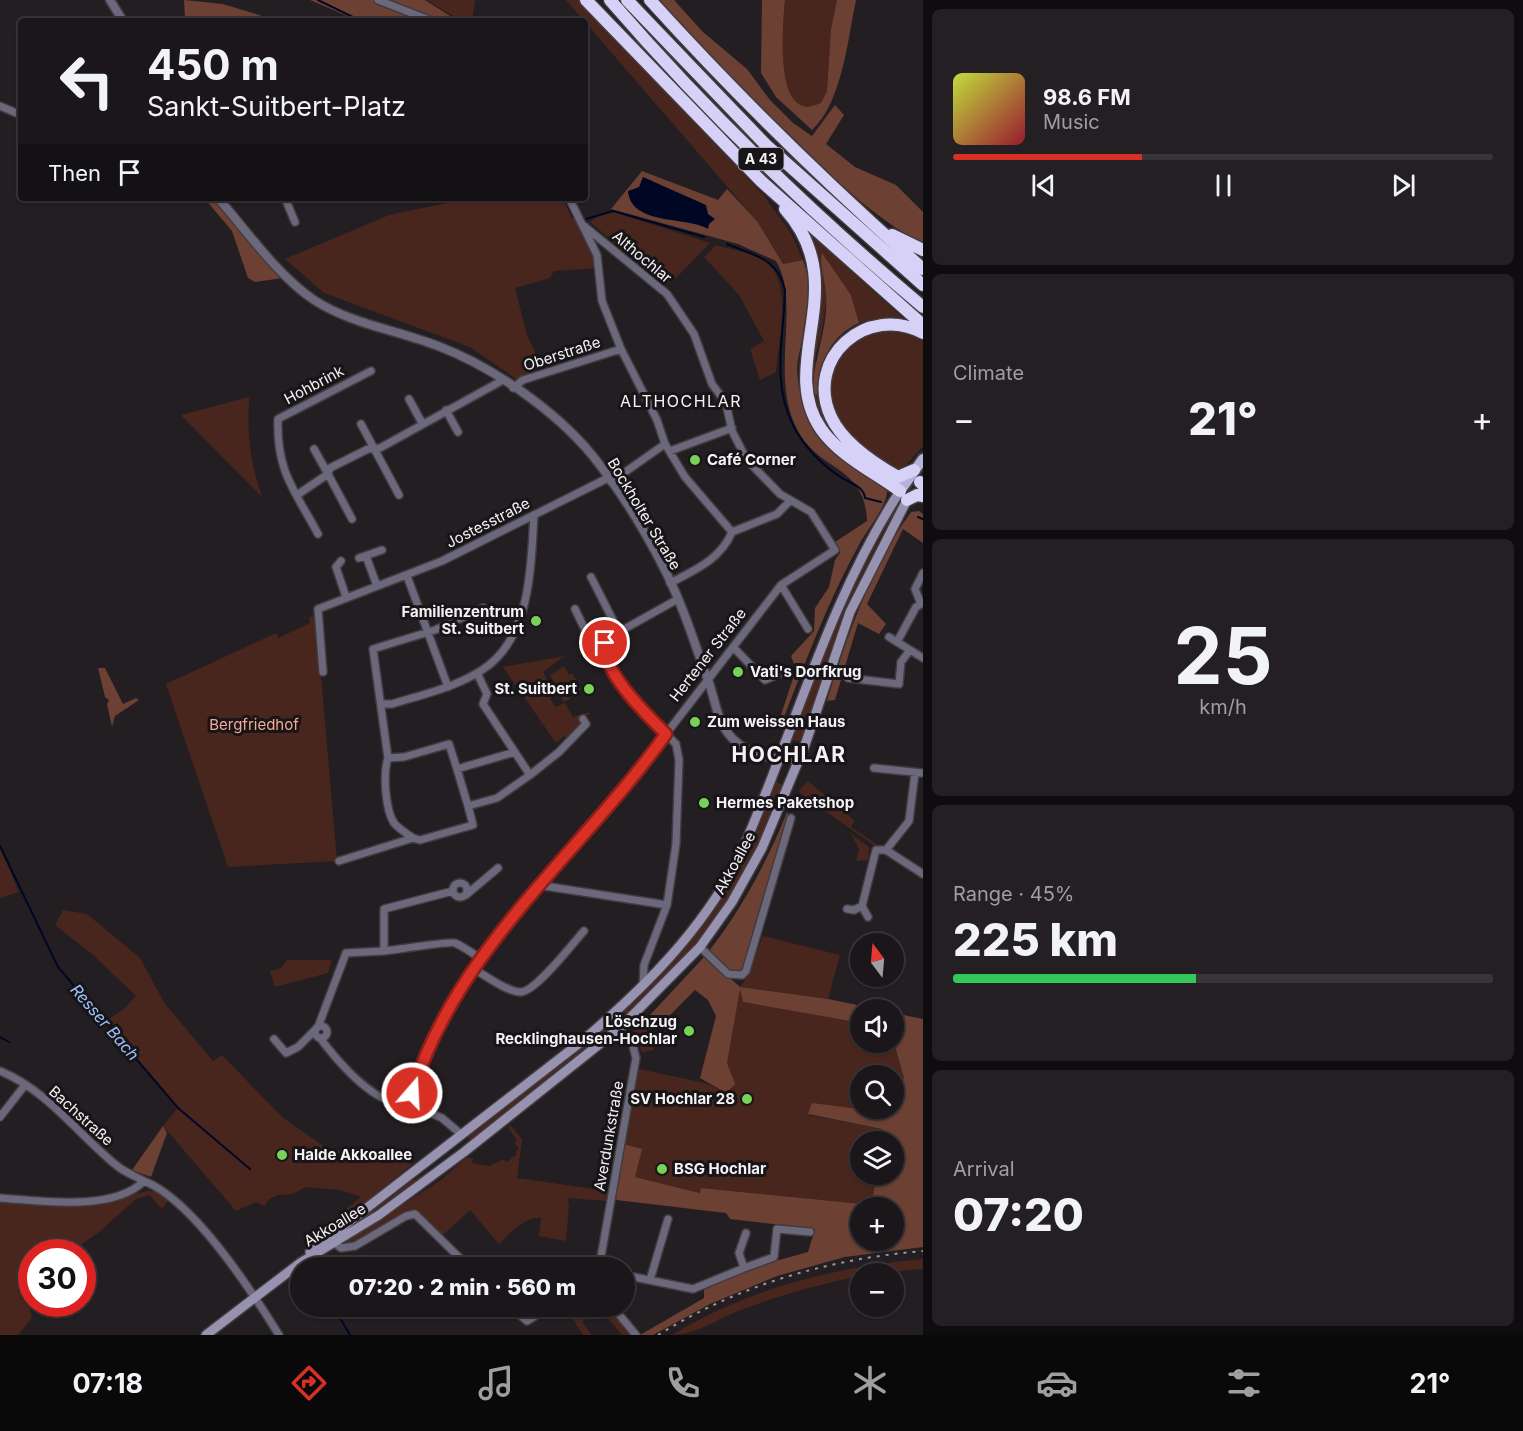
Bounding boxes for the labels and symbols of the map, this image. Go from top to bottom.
road number: A 43 [738,148,783,170]
street label: Althochlar [609,226,676,287]
street label: Oberstraße [521,332,603,375]
street label: Hohbrink [281,361,348,408]
district label: ALTHOCHLAR [620,391,742,411]
place label: Café Corner [707,450,796,469]
marker: Café Corner [688,453,702,467]
street label: Bockholter Straße [604,454,685,573]
street label: Jostesstraße [443,493,533,552]
place label: Familienzentrum St. Suitbert [401,602,524,638]
street label: Hertener Straße [665,604,750,705]
marker: Familienzentrum St. Suitbert [529,614,543,628]
pin [579,617,630,668]
place label: Vati's Dorfkrug [750,662,862,681]
marker: Vati's Dorfkrug [731,665,745,679]
place label: St. Suitbert [495,679,577,698]
marker: St. Suitbert [582,682,596,696]
place label: Zum weissen Haus [707,712,845,731]
park label: Bergfriedhof [209,715,299,734]
marker: Zum weissen Haus [688,715,702,729]
district label: HOCHLAR [732,742,846,767]
place label: Hermes Paketshop [716,793,854,812]
marker: Hermes Paketshop [697,796,711,810]
street label: Akkoallee [710,828,760,897]
north arrow [850,933,904,987]
water label: Resser Bach [66,980,144,1064]
place label: Löschzug Recklinghausen-Hochlar [495,1012,677,1048]
marker: Löschzug Recklinghausen-Hochlar [682,1024,696,1038]
position arrow [380,1061,444,1125]
street label: Averdunkstraße [589,1079,628,1193]
street label: Bachstraße [45,1082,118,1150]
place label: SV Hochlar 28 [630,1089,735,1108]
marker: SV Hochlar 28 [740,1092,754,1106]
place label: Halde Akkoallee [294,1145,412,1164]
marker: Halde Akkoallee [275,1148,289,1162]
place label: BSG Hochlar [674,1159,766,1178]
marker: BSG Hochlar [655,1162,669,1176]
street label: Akkoallee [300,1199,369,1250]
speed limit sign: 30 [18,1239,96,1317]

